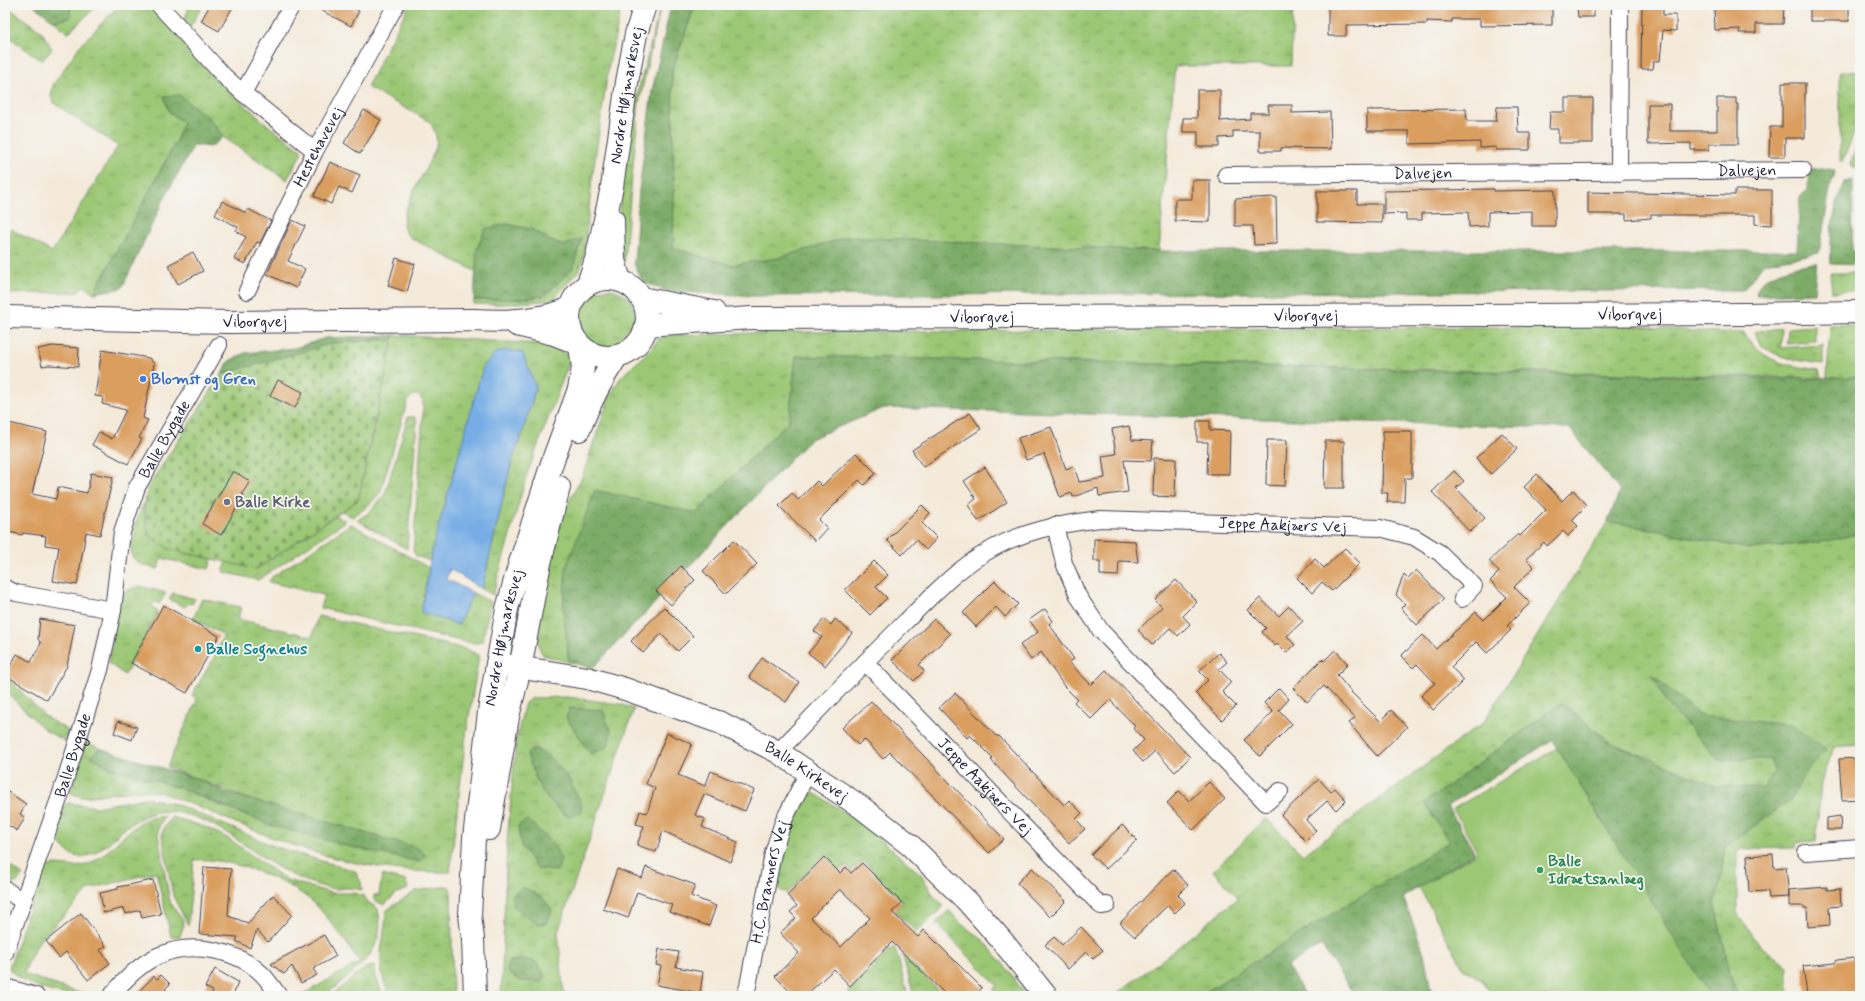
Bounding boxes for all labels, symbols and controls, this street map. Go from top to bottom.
street label: Nordre Højmarksvej [605,24,648,165]
street label: Hestehavevej [289,103,348,190]
street label: Dalvejen [1717,160,1777,181]
street label: Dalvejen [1393,163,1453,184]
street label: Viborgvej [1598,304,1662,325]
street label: Viborgvej [1274,305,1338,326]
street label: Viborgvej [950,306,1014,328]
street label: Viborgvej [223,311,287,333]
place label: Blomst og Gren [151,369,256,391]
marker: Blomst og Gren [138,374,148,384]
street label: Balle Bygade [134,396,195,482]
place label: Balle Kirke [235,492,310,513]
marker: Balle Kirke [222,497,232,507]
street label: Jeppe Aakjærs Vej [1218,512,1347,537]
street label: Nordre Højmarksvej [479,567,528,708]
place label: Balle Sognehus [206,639,307,662]
marker: Balle Sognehus [193,644,203,654]
street label: Balle Bygade [50,711,96,800]
street label: Jeppe Aakjærs Vej [933,733,1037,840]
street label: Balle Kirkevej [761,737,853,806]
street label: H.C. Branners Vej [746,817,794,945]
place label: Balle Idrætsanlæg [1548,851,1644,891]
marker: Balle Idrætsanlæg [1535,865,1545,875]

